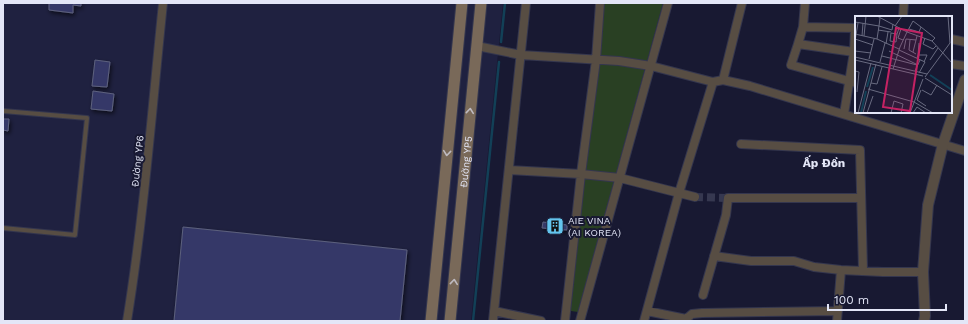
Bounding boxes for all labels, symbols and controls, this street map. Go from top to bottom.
inset map [855,16,952,113]
one-way arrow [466,108,475,114]
street label: Đường YP6 [129,135,146,187]
street label: Đường YP5 [458,135,474,188]
one-way arrow [443,150,452,156]
district label: Ấp Đồn [803,155,845,170]
place label: AIE VINA (AI KOREA) [568,215,621,238]
building icon: AIE VINA (AI KOREA) [545,216,565,236]
one-way arrow [449,279,458,285]
scale bar [828,286,946,312]
text: 100 m [834,293,869,307]

